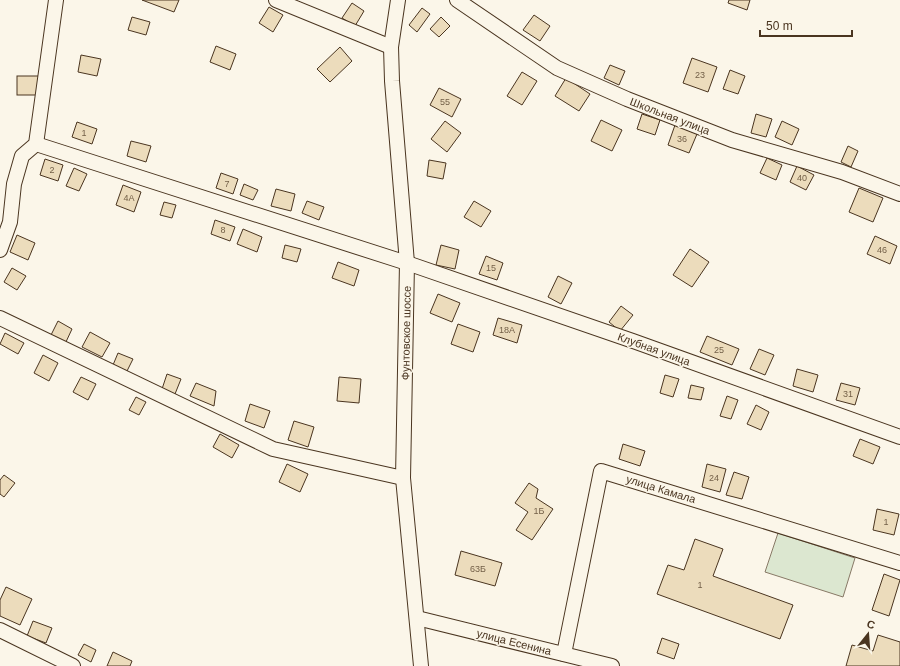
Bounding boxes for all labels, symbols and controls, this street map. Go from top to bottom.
scale bar [760,12,852,38]
text: 50 m [766,19,793,33]
house number: 23 [695,70,705,80]
street label: Школьная улица [628,95,712,137]
house number: 55 [440,97,450,107]
house number: 1 [81,128,87,138]
house number: 36 [677,134,687,144]
house number: 2 [49,165,55,175]
house number: 40 [797,173,807,183]
house number: 7 [224,179,230,189]
house number: 4А [123,193,135,203]
house number: 8 [220,225,226,235]
house number: 46 [877,245,887,255]
house number: 15 [486,263,496,273]
street label: Фунтовское шоссе [399,286,413,380]
house number: 18А [499,325,515,335]
street label: Клубная улица [616,330,693,368]
house number: 25 [714,345,724,355]
house number: 31 [843,389,853,399]
street label: улица Камала [625,473,698,506]
house number: 24 [709,473,719,483]
house number: 1Б [534,506,545,516]
house number: 1 [883,517,889,527]
house number: 63Б [470,564,486,574]
house number: 1 [697,580,703,590]
north arrow [848,614,888,654]
text: С [865,618,877,631]
street label: улица Есенина [475,627,553,657]

